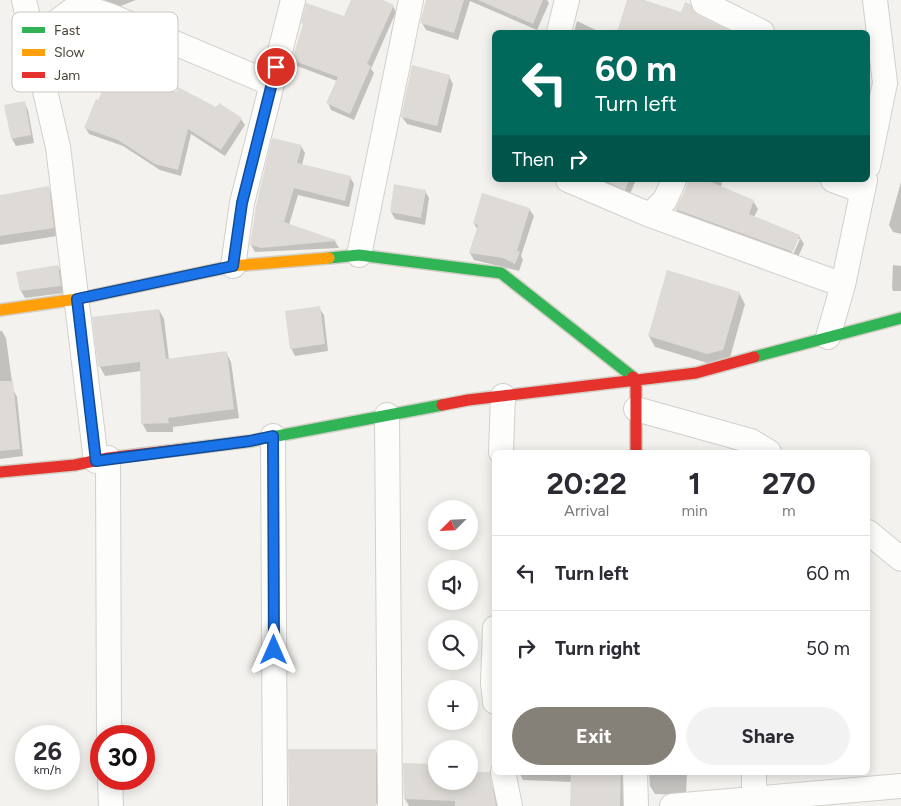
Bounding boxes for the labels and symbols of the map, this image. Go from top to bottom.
legend [12,12,178,92]
text: Fast [54,22,80,39]
text: Slow [54,44,85,61]
pin [255,46,297,88]
text: Jam [54,67,80,84]
north arrow [428,500,478,550]
position arrow [247,623,299,675]
speed limit sign: 30 [90,725,155,790]

